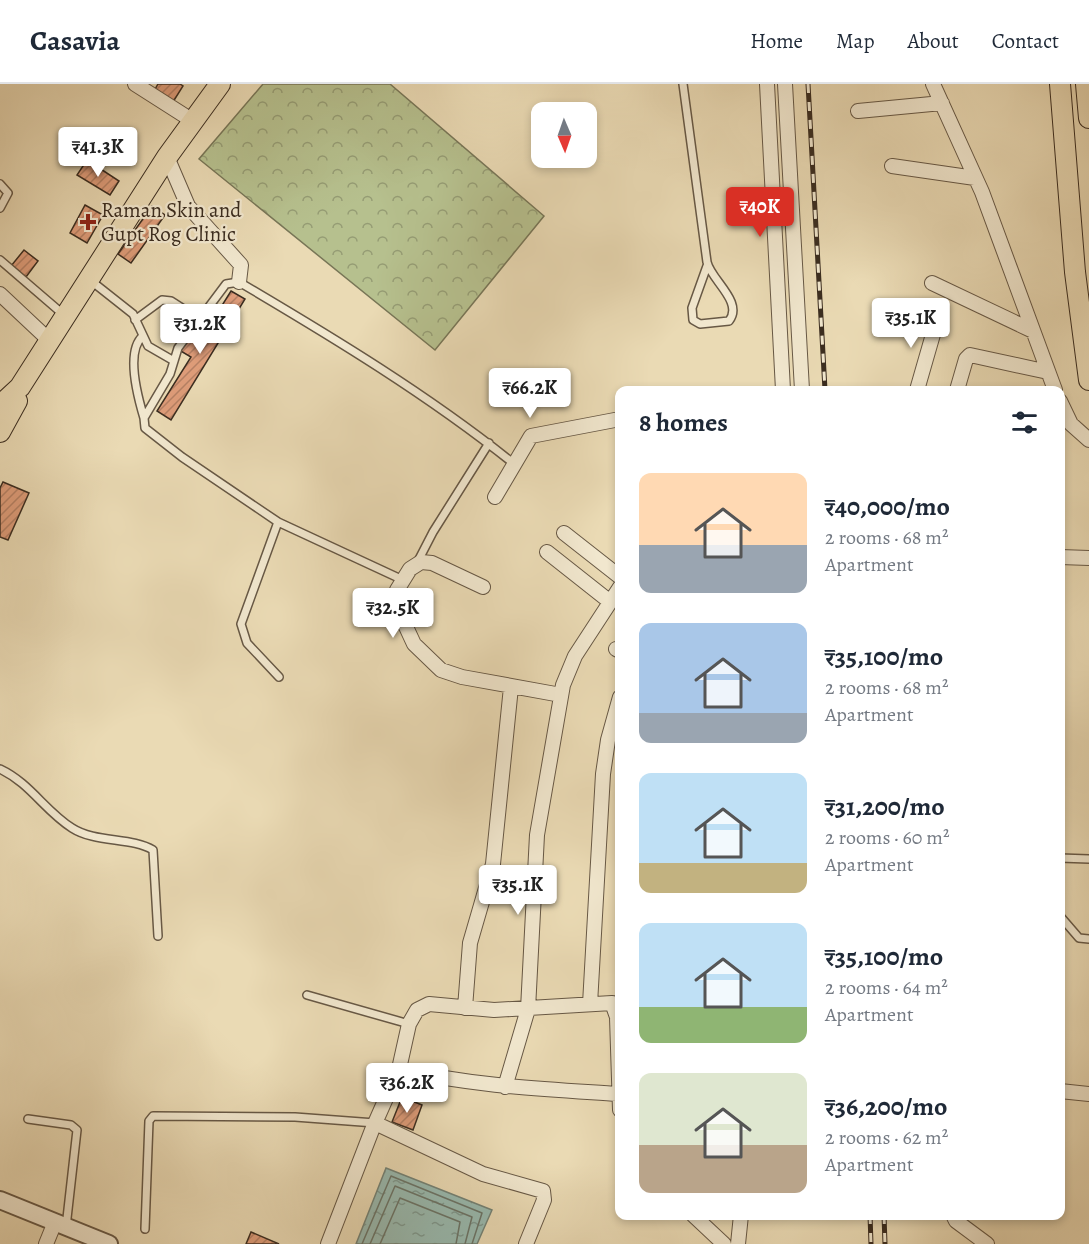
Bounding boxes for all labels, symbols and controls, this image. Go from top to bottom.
text: Casavia [30,22,120,60]
text: Home [750,27,803,55]
text: Map [836,27,874,55]
text: About [907,27,959,55]
text: Contact [992,27,1059,55]
north arrow [531,102,597,168]
map controls [531,102,597,168]
pin: ₹41.3K [49,127,147,178]
text: ₹41.3K [72,133,124,160]
pin: ₹40K [724,187,796,238]
text: ₹40K [740,193,780,220]
place label: Raman Skin and Gupt Rog Clinic [101,196,242,248]
marker: Raman Skin and Gupt Rog Clinic [79,213,97,231]
pin: ₹35.1K [862,298,960,349]
pin: ₹31.2K [151,304,249,355]
text: ₹35.1K [886,304,936,331]
text: ₹31.2K [174,310,226,337]
pin: ₹66.2K [481,368,579,419]
text: ₹66.2K [503,374,557,401]
text: 8 homes [639,405,728,440]
icon: filters [1008,406,1041,439]
text: ₹40,000/mo [825,489,950,524]
icon: home [687,497,759,569]
text: 2 rooms · 68 m² [825,524,949,551]
text: Apartment [825,551,914,578]
pin: ₹32.5K [344,588,442,639]
text: ₹32.5K [367,594,419,621]
text: ₹35,100/mo [825,639,943,674]
icon: home [687,647,759,719]
text: 2 rooms · 68 m² [825,674,949,701]
text: Apartment [825,701,914,728]
text: ₹31,200/mo [825,789,945,824]
icon: home [687,797,759,869]
text: 2 rooms · 60 m² [825,824,949,851]
text: Apartment [825,851,914,878]
pin: ₹35.1K [469,865,567,916]
text: ₹35.1K [493,871,543,898]
text: ₹35,100/mo [825,939,943,974]
icon: home [687,947,759,1019]
text: 2 rooms · 64 m² [825,974,948,1001]
text: Apartment [825,1001,914,1028]
pin: ₹36.2K [358,1063,456,1114]
text: ₹36.2K [380,1069,434,1096]
text: ₹36,200/mo [825,1089,948,1124]
icon: home [687,1097,759,1169]
text: 2 rooms · 62 m² [825,1124,948,1151]
text: Apartment [825,1151,914,1178]

